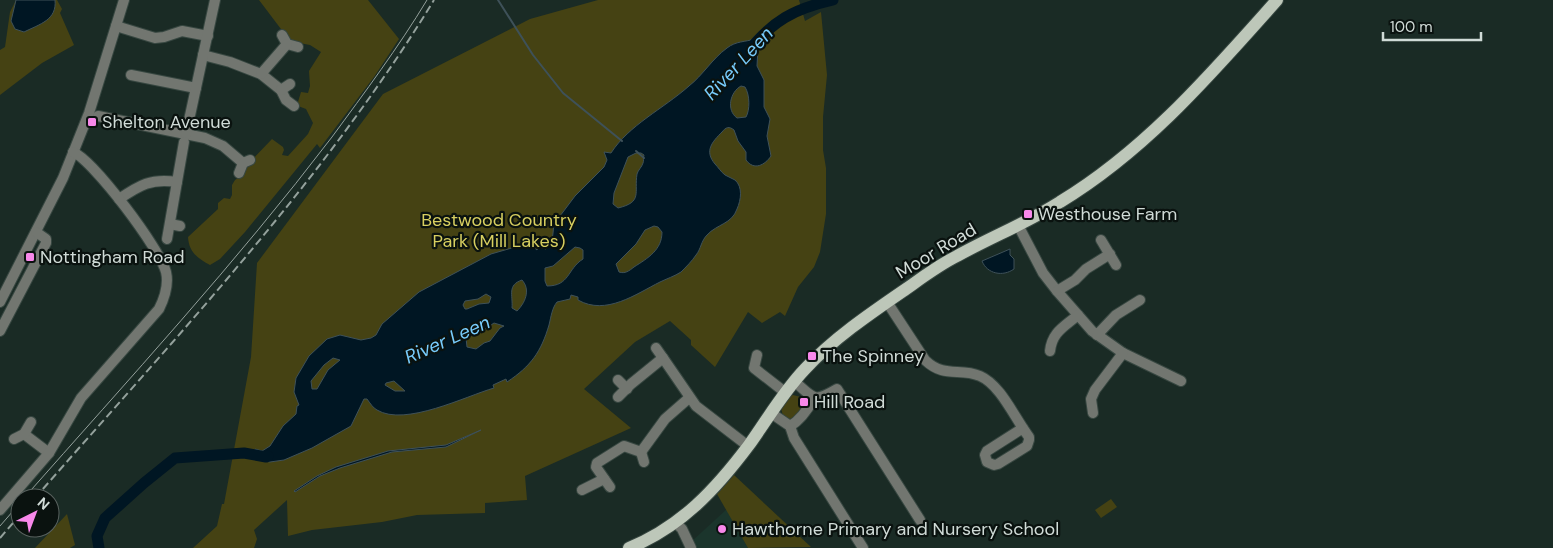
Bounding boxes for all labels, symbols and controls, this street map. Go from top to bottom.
scale bar [1383,10,1480,42]
text: 100 m [1390,17,1433,37]
water label: River Leen [698,21,779,105]
place label: Shelton Avenue [102,110,231,134]
marker: Shelton Avenue [86,116,98,128]
place label: Westhouse Farm [1038,202,1177,226]
park label: Bestwood Country Park (Mill Lakes) [421,208,577,253]
marker: Westhouse Farm [1022,208,1034,220]
street label: Moor Road [891,218,981,284]
place label: Nottingham Road [40,245,184,269]
marker: Nottingham Road [24,251,36,263]
water label: River Leen [400,309,494,369]
place label: The Spinney [822,344,924,368]
marker: The Spinney [806,350,818,362]
place label: Hill Road [814,390,885,414]
marker: Hill Road [798,396,810,408]
north arrow [10,488,60,538]
text: N [34,493,54,513]
place label: Hawthorne Primary and Nursery School [732,517,1059,541]
marker: Hawthorne Primary and Nursery School [716,523,728,535]

